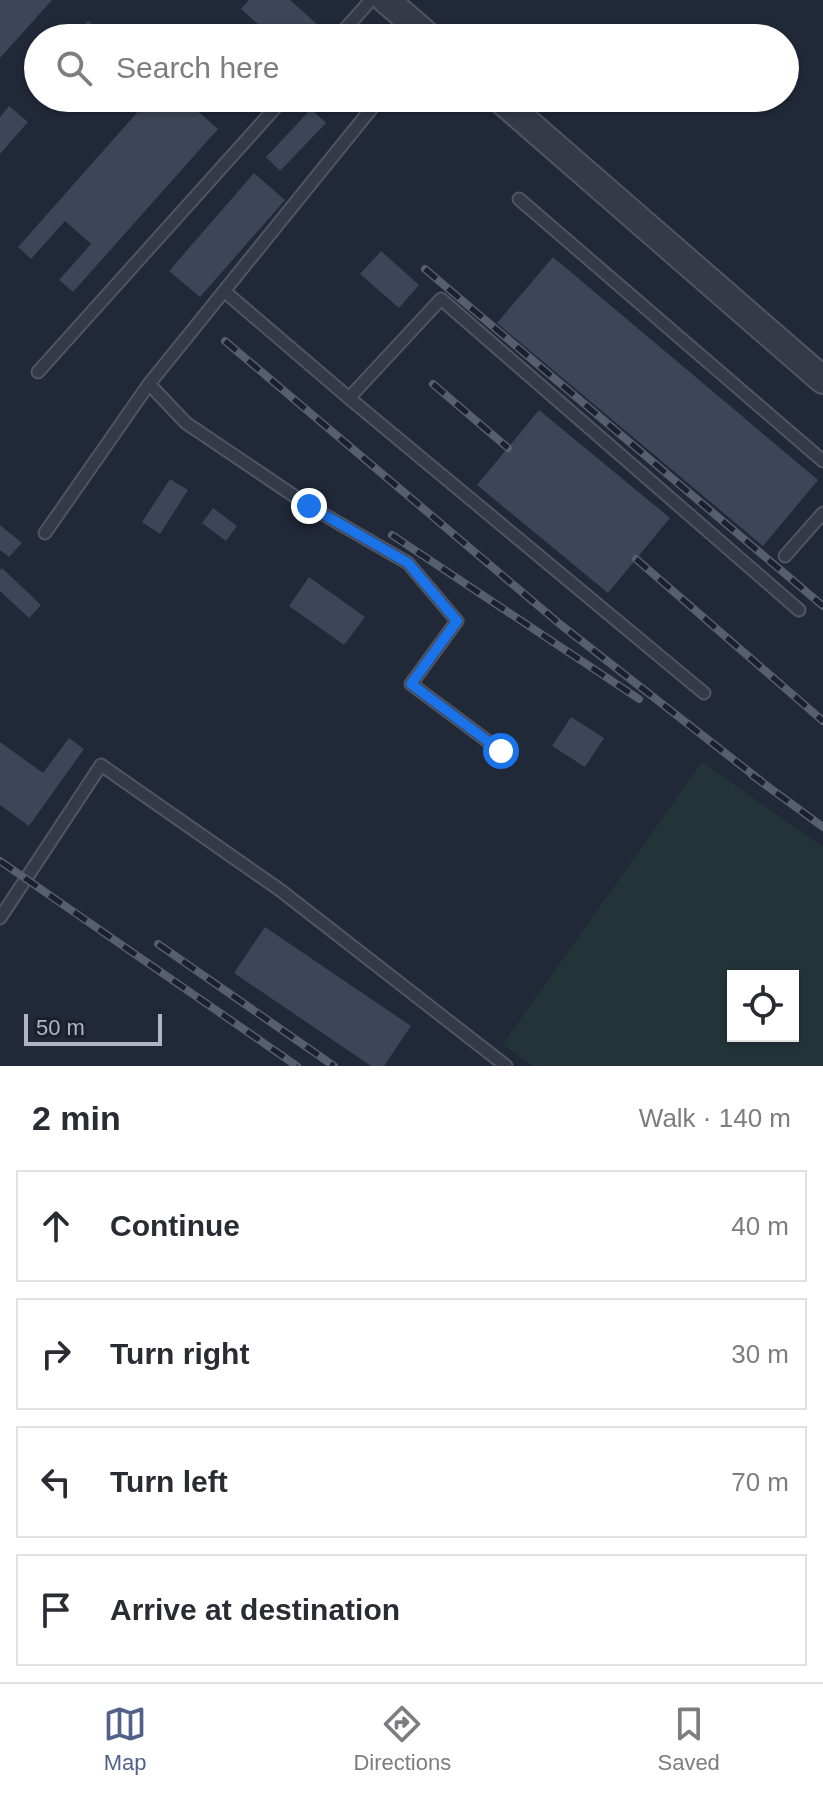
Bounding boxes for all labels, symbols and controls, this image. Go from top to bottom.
search box [24,24,799,112]
icon: search [52,46,96,90]
text: Search here [116,51,279,84]
route end [291,488,327,524]
route start [483,733,519,769]
map controls [727,970,799,1042]
button: locate [727,970,799,1042]
scale bar [24,1010,162,1046]
text: 50 m [36,1015,85,1040]
text: 2 min [32,1099,121,1137]
text: Walk · 140 m [639,1103,791,1133]
icon: ahead [34,1204,78,1248]
text: Continue [110,1209,240,1242]
text: 40 m [731,1211,789,1241]
icon: right [34,1332,78,1376]
text: Turn right [110,1337,249,1370]
text: 30 m [731,1339,789,1369]
icon: left [34,1460,78,1504]
text: Turn left [110,1465,228,1498]
text: 70 m [731,1467,789,1497]
icon: arrive [34,1588,78,1632]
text: Arrive at destination [110,1593,400,1626]
tab: Map [103,1702,147,1776]
tab: Directions [353,1702,451,1776]
tab: Saved [657,1702,720,1776]

